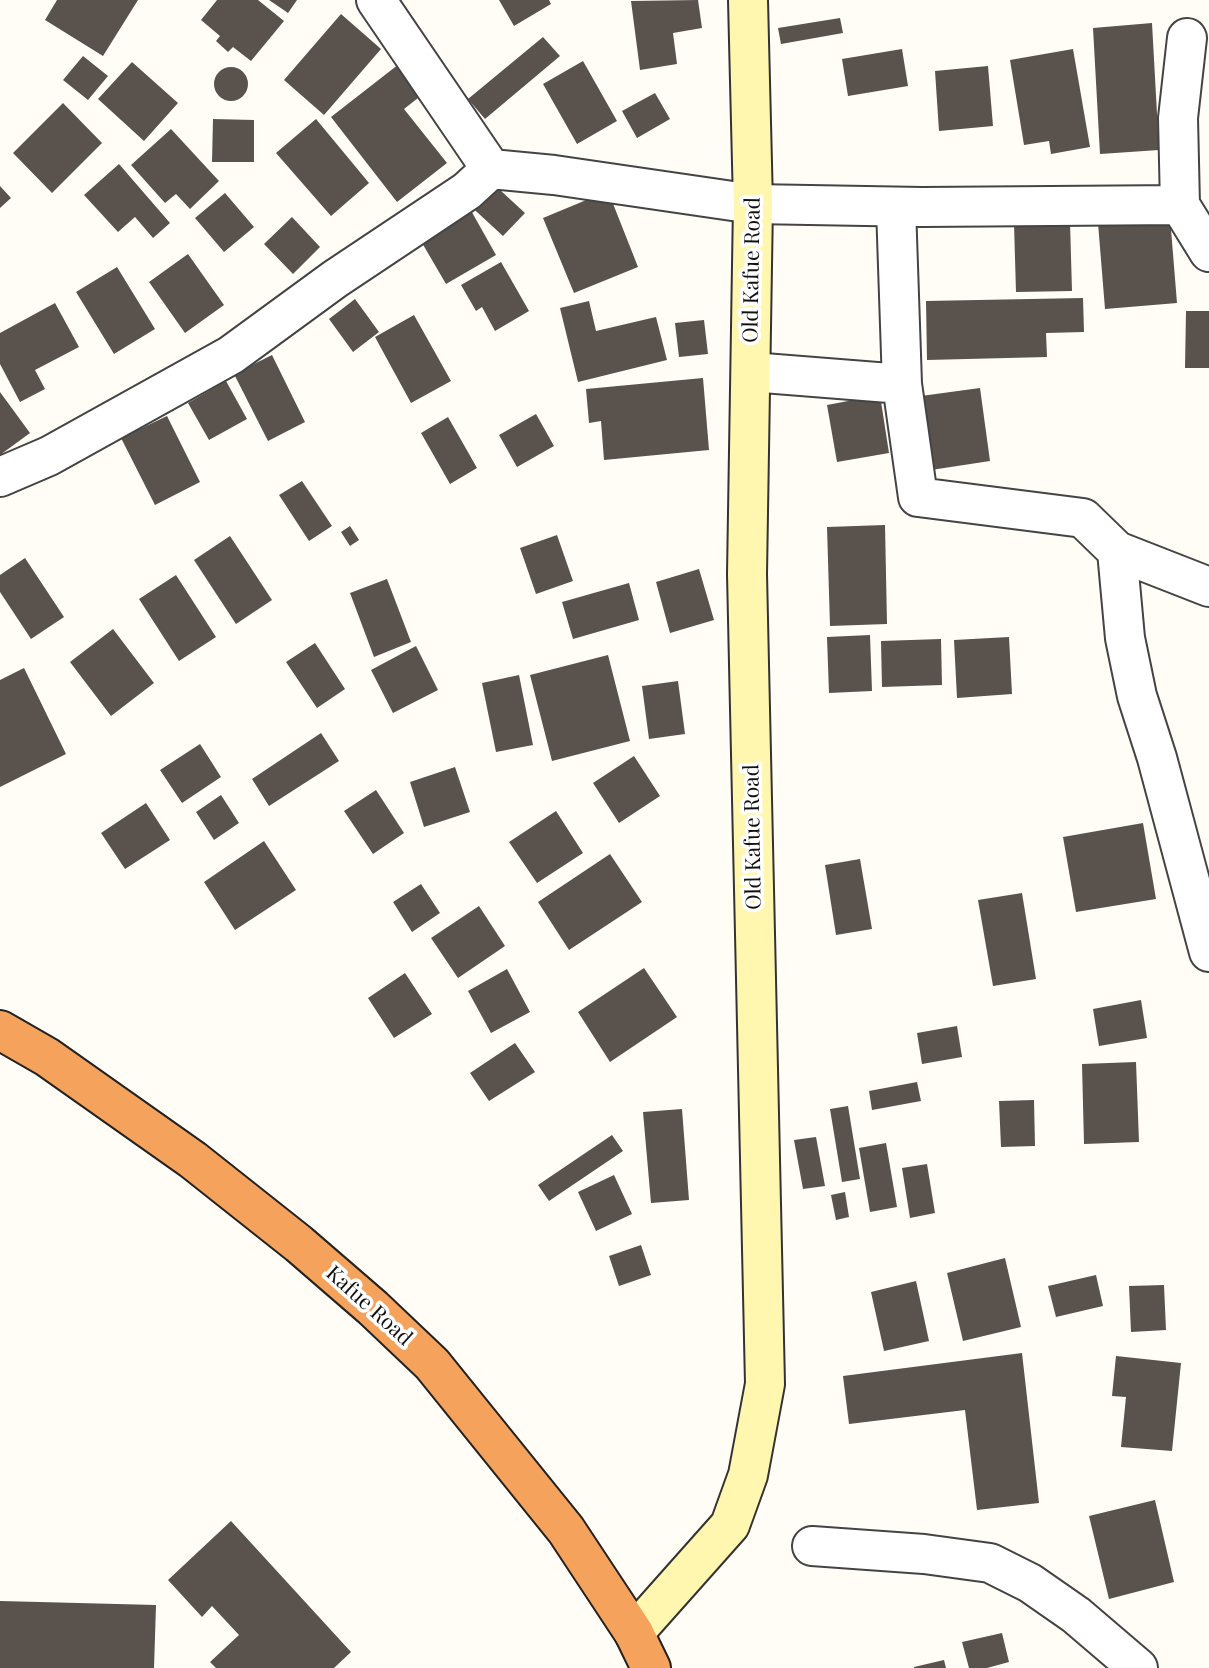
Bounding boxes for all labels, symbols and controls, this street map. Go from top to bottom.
street label: Old Kafue Road [738,197,766,343]
street label: Old Kafue Road [739,764,767,910]
street label: Kafue Road [321,1261,417,1351]

